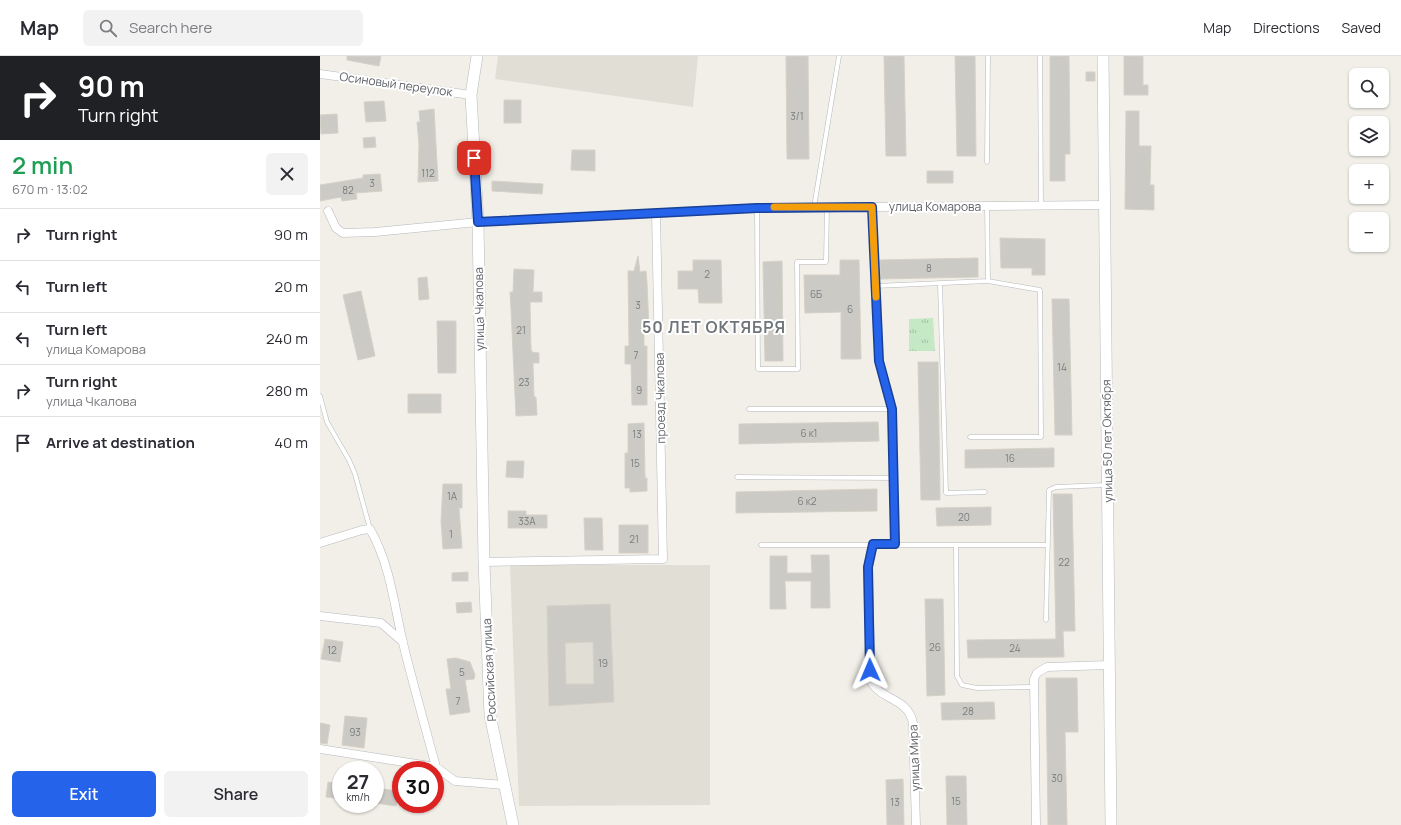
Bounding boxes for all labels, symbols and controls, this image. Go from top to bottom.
search box [83,10,363,46]
text: Map [20,15,59,41]
icon: search [97,17,119,39]
text: Search here [129,17,212,38]
text: Map [1203,18,1231,37]
text: Directions [1253,18,1320,37]
text: Saved [1342,18,1381,37]
text: 90 m [78,67,145,105]
street label: Осиновый переулок [338,68,455,100]
map controls [1349,68,1389,252]
button: search [1349,68,1389,108]
icon: right [12,72,64,124]
text: Turn right [78,103,159,127]
house number: 3/1 [790,109,804,123]
button: layers [1349,116,1389,156]
pin [457,141,491,175]
icon: arrive [463,147,485,169]
text: 2 min [12,148,73,181]
button: close [266,153,308,195]
button: + [1349,164,1389,204]
house number: 112 [421,166,435,180]
house number: 3 [369,176,375,190]
text: 670 m · 13:02 [12,180,88,198]
house number: 82 [342,183,354,197]
street label: улица Комарова [889,198,981,215]
button: − [1349,212,1389,252]
icon: right [12,224,34,246]
text: Turn right [46,224,117,245]
text: 90 m [274,224,308,245]
house number: 8 [926,261,932,275]
street label: улица Чкалова [470,267,488,351]
house number: 2 [704,267,710,281]
icon: left [12,276,34,298]
text: Turn left [46,276,108,297]
text: 20 m [275,276,308,297]
house number: 6Б [810,287,822,301]
house number: 3 [635,298,641,312]
house number: 6 [847,302,853,316]
district label: 50 ЛЕТ ОКТЯБРЯ [642,316,786,338]
text: Turn left [46,319,108,340]
house number: 21 [516,323,526,337]
icon: left [12,328,34,350]
text: 240 m [266,328,308,349]
text: улица Комарова [46,340,146,358]
house number: 7 [633,348,639,362]
street label: проезд Чкалова [651,352,669,444]
house number: 14 [1057,360,1067,374]
text: Turn right [46,371,117,392]
house number: 23 [518,375,530,389]
street label: улица 50 лет Октября [1097,379,1117,503]
icon: right [12,380,34,402]
text: 280 m [266,380,308,401]
house number: 9 [636,383,642,397]
text: улица Чкалова [46,392,137,410]
house number: 6 к1 [800,426,818,440]
house number: 13 [632,427,642,441]
icon: arrive [12,432,34,454]
text: Arrive at destination [46,432,195,453]
text: 40 m [274,432,308,453]
house number: 16 [1005,451,1015,465]
house number: 15 [630,456,640,470]
house number: 1А [447,489,458,503]
house number: 6 к2 [798,494,817,508]
house number: 20 [958,510,970,524]
house number: 33А [518,514,536,528]
house number: 1 [449,527,453,541]
house number: 21 [629,532,639,546]
house number: 22 [1058,555,1070,569]
street label: Российская улица [478,618,500,722]
house number: 26 [929,640,941,654]
house number: 24 [1009,641,1021,655]
house number: 12 [327,643,337,657]
position arrow [849,649,891,691]
house number: 19 [598,656,608,670]
house number: 5 [459,665,465,679]
house number: 7 [455,694,461,708]
house number: 28 [962,704,974,718]
street label: улица Мира [904,724,924,792]
house number: 93 [349,725,361,739]
speed limit sign: 30 [392,761,444,813]
text: 27 [347,768,369,795]
button: Exit [12,771,156,817]
button: Share [164,771,308,817]
house number: 30 [1051,771,1063,785]
text: km/h [346,790,370,804]
house number: 15 [951,794,961,808]
house number: 13 [890,795,900,809]

